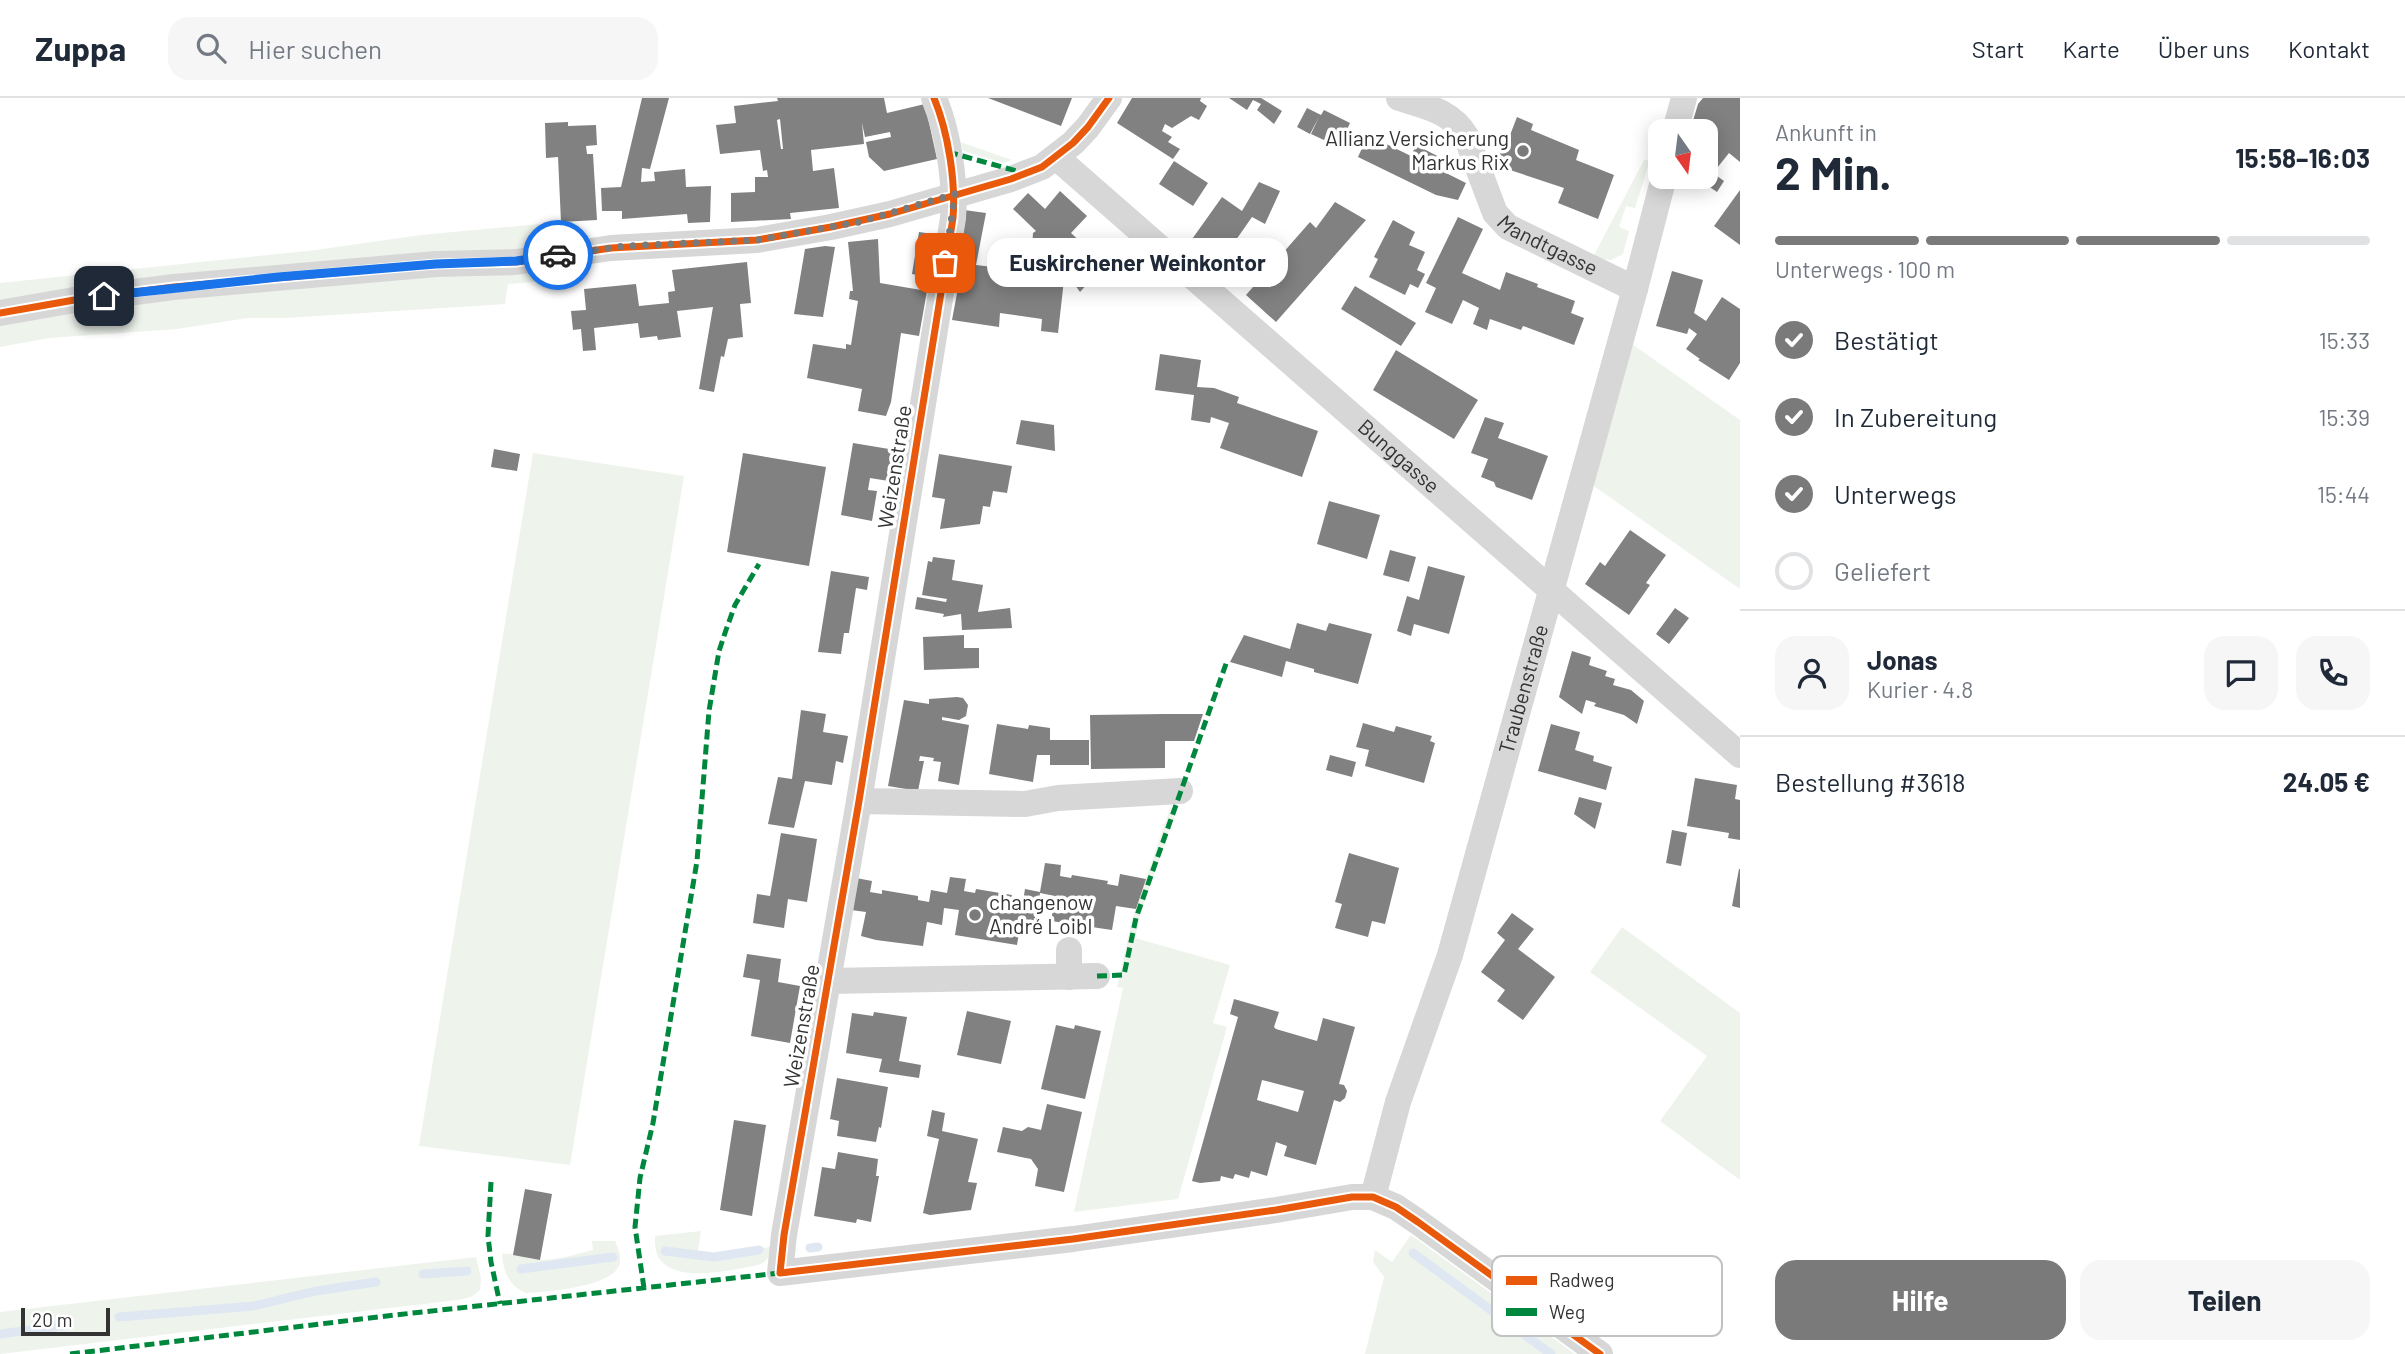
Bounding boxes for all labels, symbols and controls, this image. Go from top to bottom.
search box [168,17,658,80]
text: Zuppa [35,28,126,68]
icon: search [192,29,230,67]
text: Hier suchen [248,33,382,64]
text: Start [1972,34,2025,63]
text: Karte [2063,34,2120,63]
text: Über uns [2158,34,2250,63]
text: Kontakt [2288,34,2370,63]
text: Ankunft in [1775,118,1877,146]
north arrow [1648,119,1718,189]
map controls [1648,119,1718,189]
place label: Allianz Versicherung Markus Rix [1325,125,1509,174]
text: 15:58–16:03 [2235,142,2370,173]
marker: Allianz Versicherung Markus Rix [1515,143,1531,159]
text: 2 Min. [1775,144,1892,199]
street label: Mandtgasse [1492,209,1602,280]
courier [523,220,593,290]
pin [915,233,975,293]
icon: car [539,236,577,274]
callout: Euskirchener Weinkontor [987,238,1288,288]
icon: bag [926,244,964,282]
text: Euskirchener Weinkontor [1009,248,1266,276]
text: Unterwegs · 100 m [1775,255,1955,283]
pin [74,266,134,326]
icon: home [85,277,123,315]
icon: check [1775,321,1813,359]
text: Bestätigt [1834,324,1939,355]
text: 15:33 [2319,326,2370,354]
icon: check [1775,398,1813,436]
text: In Zubereitung [1834,401,1997,432]
street label: Weizenstraße [871,403,916,530]
text: 15:39 [2319,403,2370,431]
street label: Bunggasse [1354,413,1445,498]
icon: check [1775,475,1813,513]
text: Unterwegs [1834,478,1956,509]
text: 15:44 [2317,480,2370,508]
text: Geliefert [1834,555,1931,586]
street label: Traubenstraße [1492,621,1552,756]
button: person [1775,636,1849,710]
button: chat [2204,636,2278,710]
button: phone [2296,636,2370,710]
text: Jonas [1867,644,1938,675]
text: Kurier · 4.8 [1867,675,1973,703]
text: Bestellung #3618 [1775,766,1965,797]
text: 24.05 € [2283,766,2370,797]
place label: changenow André Loibl [989,889,1093,938]
marker: changenow André Loibl [967,907,983,923]
street label: Weizenstraße [777,962,824,1089]
legend [1492,1256,1722,1336]
button: Hilfe [1775,1260,2066,1340]
button: Teilen [2080,1260,2370,1340]
text: Radweg [1549,1268,1614,1291]
text: Weg [1549,1300,1585,1323]
scale bar [21,1305,110,1337]
text: 20 m [32,1308,72,1331]

